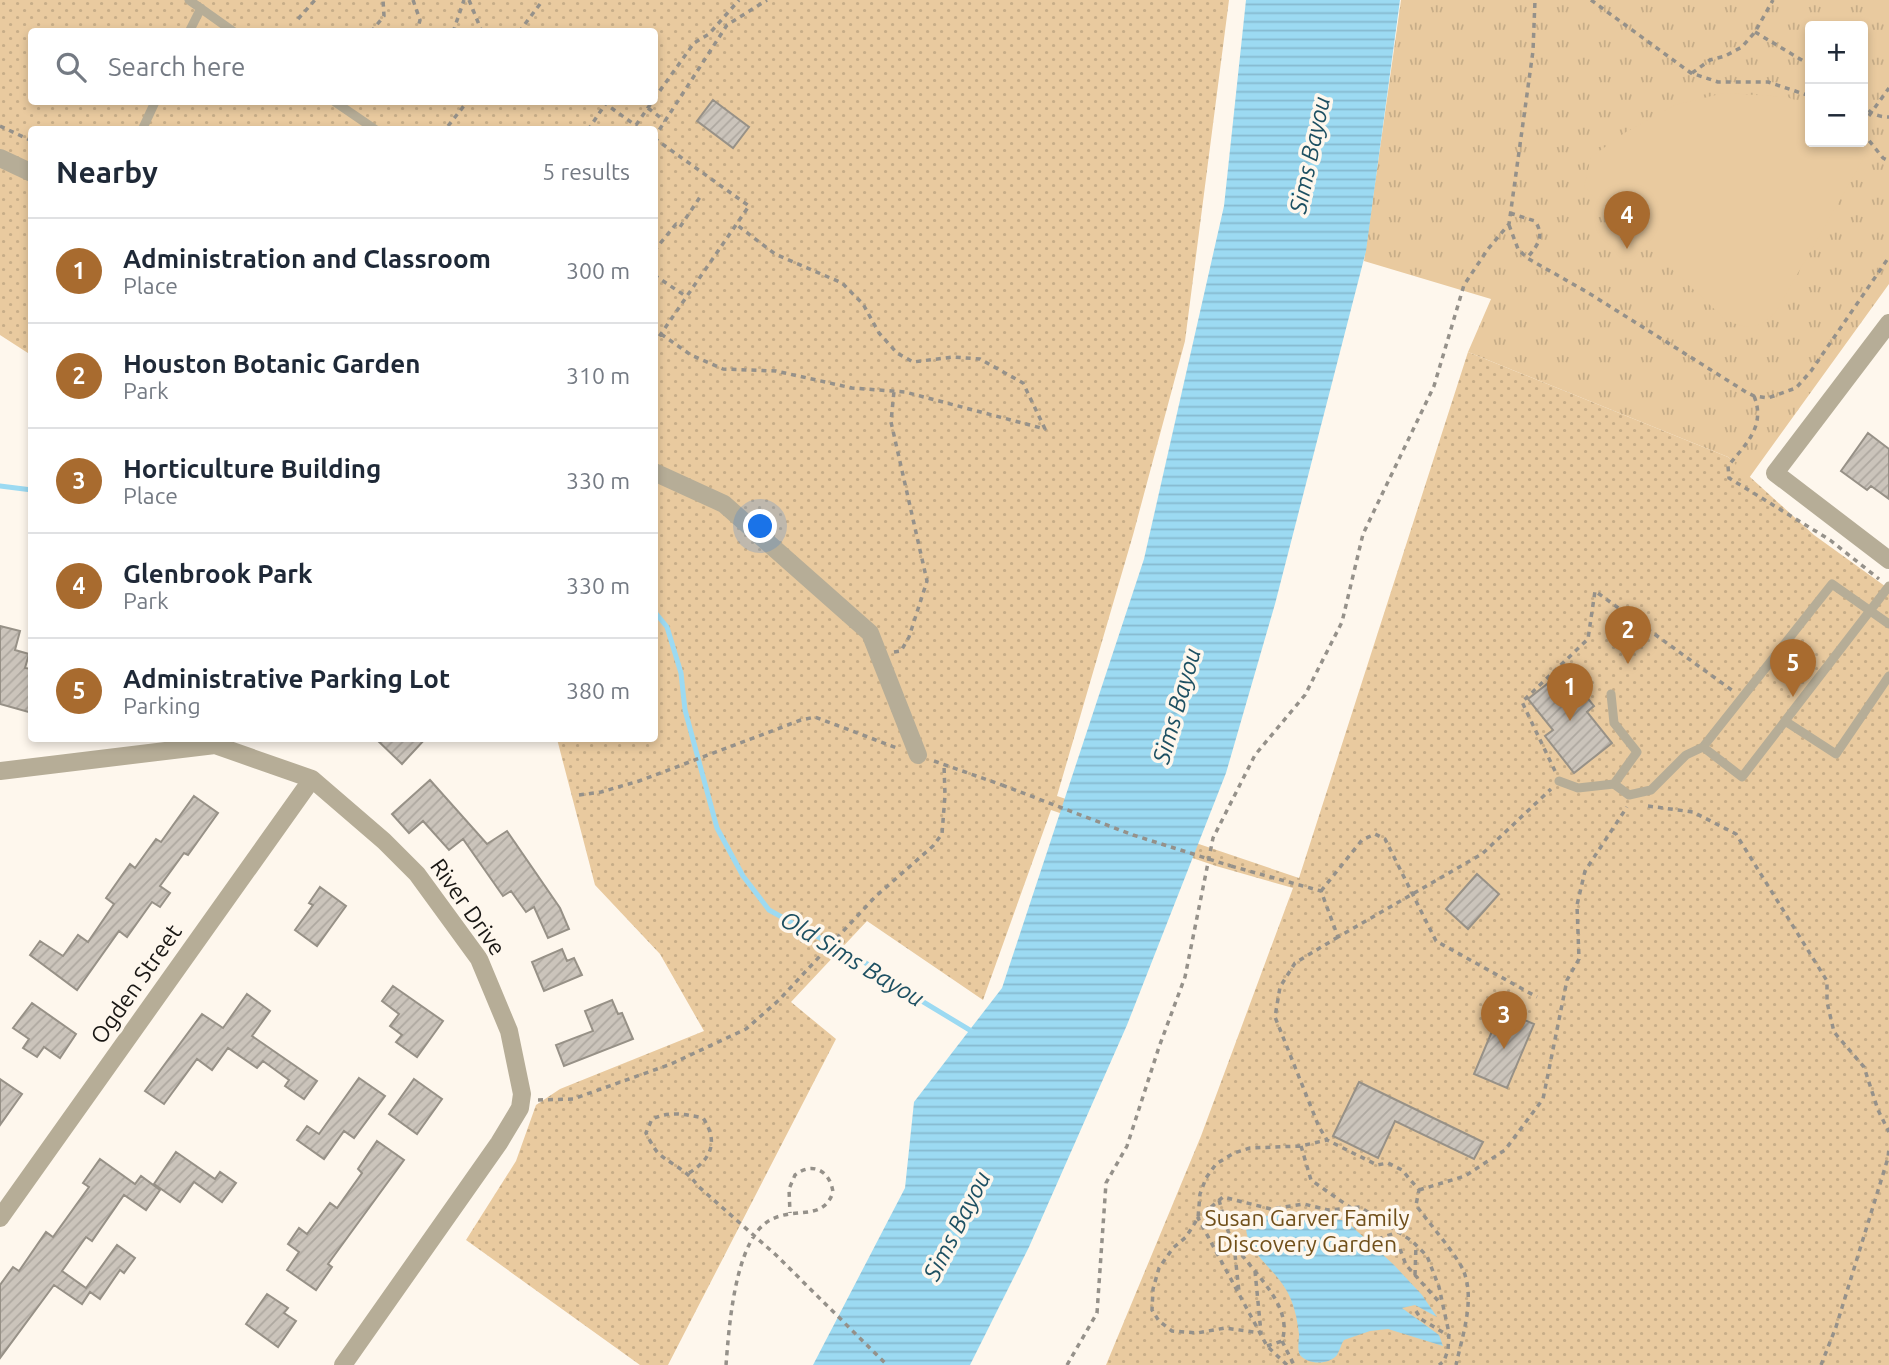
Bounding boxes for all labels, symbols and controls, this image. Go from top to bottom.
map controls [1805,21,1868,147]
button: + [1805,21,1868,84]
search box [28,28,658,105]
icon: search [52,48,90,86]
text: Search here [108,52,245,81]
button: − [1805,84,1868,147]
water label: Sims Bayou [1284,94,1335,217]
text: Nearby [56,155,158,189]
text: 5 results [542,159,630,184]
pin: 4 [1604,191,1650,249]
text: Administration and Classroom [123,244,491,273]
text: 1 [73,258,85,283]
text: 300 m [566,258,630,283]
text: Place [123,273,178,298]
text: Houston Botanic Garden [123,349,420,378]
text: 2 [73,363,85,388]
text: 310 m [566,363,630,388]
text: Park [123,378,169,403]
text: Horticulture Building [123,454,381,483]
text: 3 [73,468,85,493]
text: 330 m [566,468,630,493]
text: Place [123,483,178,508]
your location [743,509,777,543]
text: Glenbrook Park [123,559,313,588]
text: 4 [73,573,85,598]
text: 330 m [566,573,630,598]
text: Park [123,588,169,613]
pin: 2 [1605,606,1651,664]
pin: 5 [1770,639,1816,697]
water label: Sims Bayou [1147,645,1206,768]
pin: 1 [1547,663,1593,721]
text: Administrative Parking Lot [123,664,450,693]
text: 5 [73,678,85,703]
text: 380 m [566,678,630,703]
text: Parking [123,693,201,718]
street label: River Drive [426,854,511,960]
water label: Old Sims Bayou [776,905,929,1012]
street label: Ogden Street [85,919,186,1048]
pin: 3 [1481,991,1527,1049]
water label: Sims Bayou [917,1167,996,1286]
park label: Susan Garver Family Discovery Garden [1204,1205,1410,1256]

